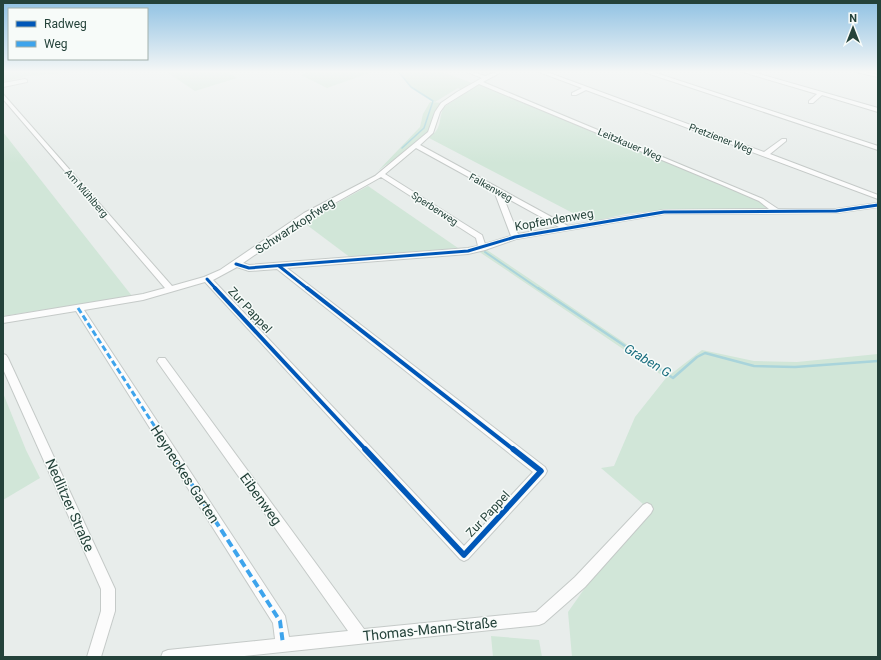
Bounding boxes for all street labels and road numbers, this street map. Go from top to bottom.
street label: Pretziener Weg [687,121,754,156]
street label: Leitzkauer Weg [596,126,663,163]
street label: Am Mühlberg [63,167,110,220]
street label: Falkenweg [467,171,514,204]
street label: Sperberweg [409,189,460,227]
street label: Schwarzkopfweg [253,195,337,257]
street label: Kopfendenweg [513,206,595,234]
street label: Zur Pappel [225,284,275,336]
street label: Heyneckes Garten [147,422,223,526]
street label: Nedlitzer Straße [42,456,98,554]
street label: Eibenweg [237,470,285,528]
street label: Zur Pappel [463,488,513,540]
street label: Thomas-Mann-Straße [362,614,498,644]

